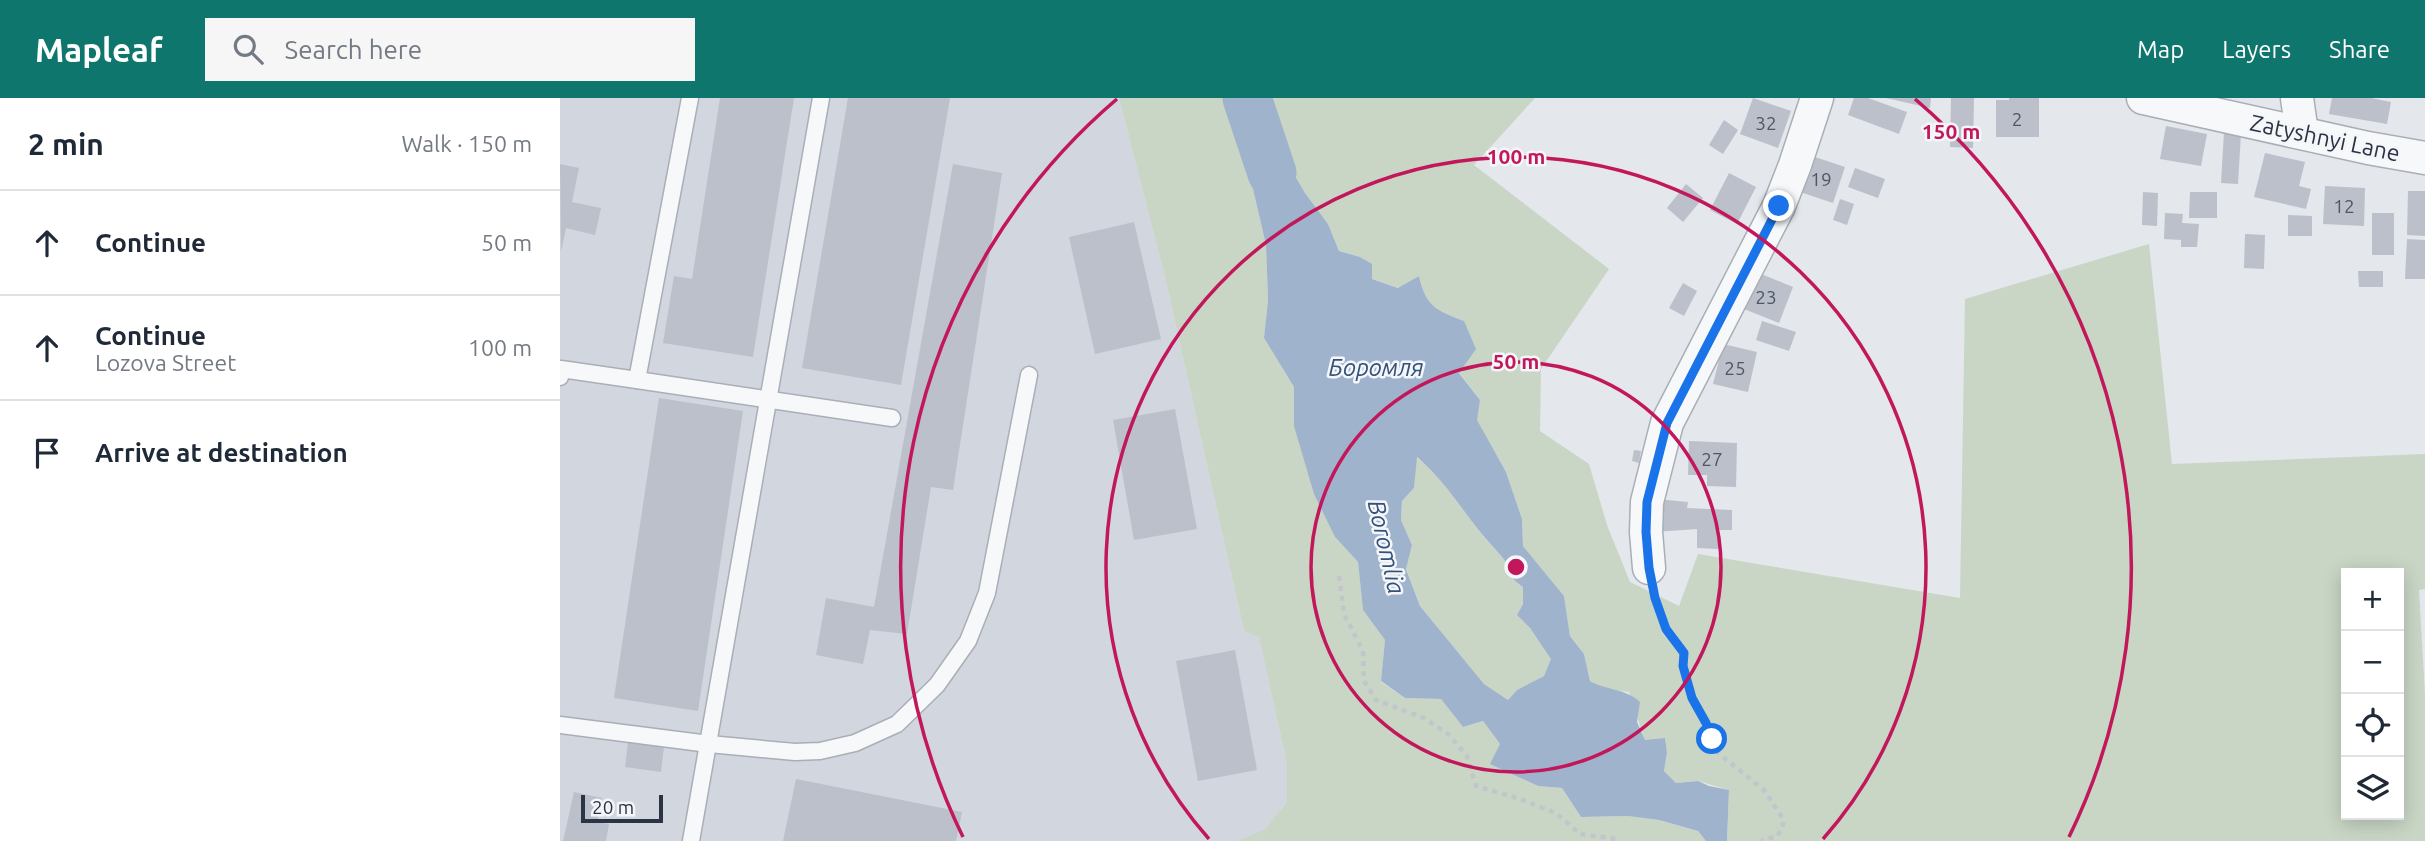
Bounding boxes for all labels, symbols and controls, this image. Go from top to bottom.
search box [205,18,695,81]
icon: search [229,30,267,68]
text: Mapleaf [35,31,163,68]
text: Search here [285,35,422,64]
text: Map [2137,36,2184,63]
text: Layers [2222,36,2291,63]
text: Share [2329,36,2390,63]
house number: 2 [2012,108,2022,130]
street label: Zatyshnyi Lane [2248,109,2402,166]
house number: 32 [1755,112,1777,134]
text: 150 m [1922,119,1980,143]
text: 2 min [28,127,104,161]
text: Walk · 150 m [401,131,532,156]
text: 100 m [1487,144,1545,168]
house number: 19 [1810,168,1832,190]
route end [1763,190,1794,221]
house number: 12 [2333,195,2355,217]
icon: ahead [28,224,66,262]
text: Continue [95,228,206,257]
text: 50 m [481,230,532,255]
house number: 23 [1755,286,1777,308]
text: Continue [95,321,206,350]
icon: ahead [28,329,66,367]
text: 100 m [468,335,532,360]
text: 50 m [1493,349,1539,373]
text: Lozova Street [95,350,236,375]
water label: Боромля [1329,354,1423,381]
house number: 25 [1724,357,1746,379]
icon: arrive [28,434,66,472]
text: Arrive at destination [95,438,348,467]
house number: 27 [1701,448,1723,470]
water label: Boromlia [1363,497,1410,597]
centre of rings [1504,555,1528,579]
map controls [2341,568,2404,820]
button: + [2341,568,2404,631]
button: − [2341,631,2404,694]
button: locate [2341,694,2404,757]
route start [1696,723,1727,754]
button: layers [2341,757,2404,820]
scale bar [581,792,663,824]
text: 20 m [592,796,634,818]

